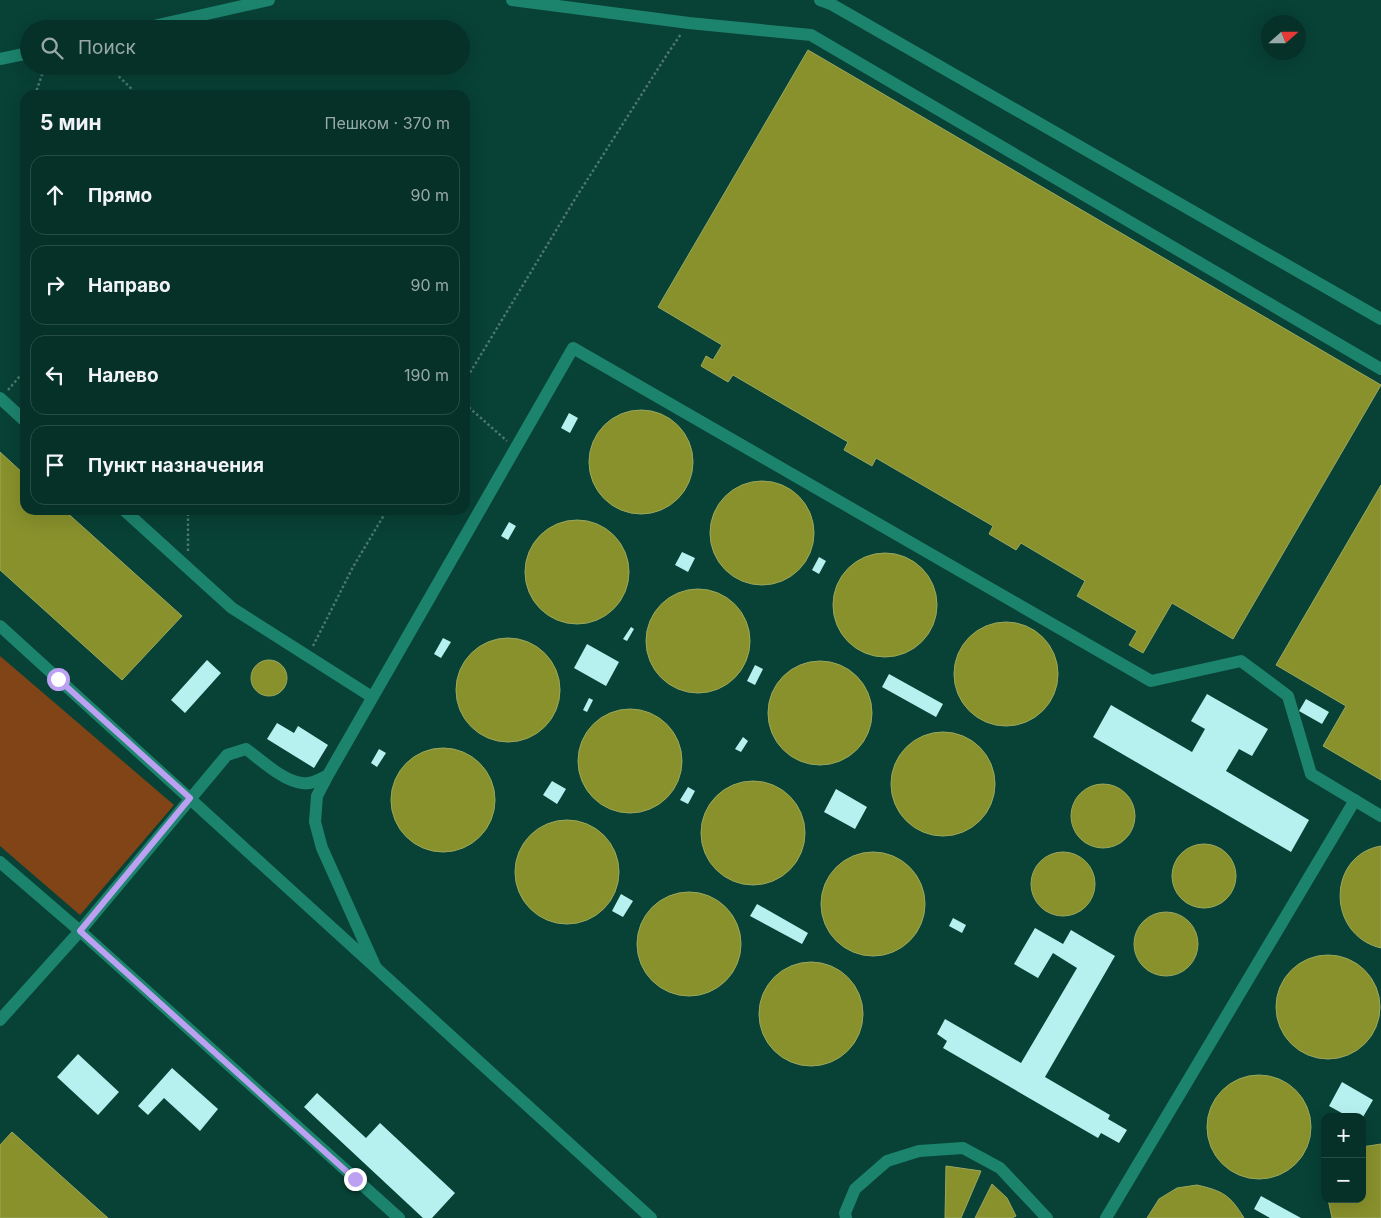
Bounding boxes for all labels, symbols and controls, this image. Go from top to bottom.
north arrow [1261,15,1306,60]
search box [20,20,470,75]
icon: search [38,34,66,62]
text: Поиск [78,36,136,59]
text: 5 мин [40,110,102,135]
text: Пешком · 370 m [324,113,450,133]
icon: ahead [41,181,69,209]
text: Прямо [88,184,152,207]
text: 90 m [410,185,449,205]
icon: right [41,271,69,299]
text: Направо [88,274,171,297]
text: 90 m [410,275,449,295]
icon: left [41,361,69,389]
text: Налево [88,364,159,387]
text: 190 m [404,365,449,385]
icon: arrive [41,451,69,479]
text: Пункт назначения [88,454,264,477]
route start [47,668,70,691]
map controls [1321,1113,1366,1203]
button: + [1321,1113,1366,1158]
button: − [1321,1158,1366,1203]
route end [344,1168,367,1191]

